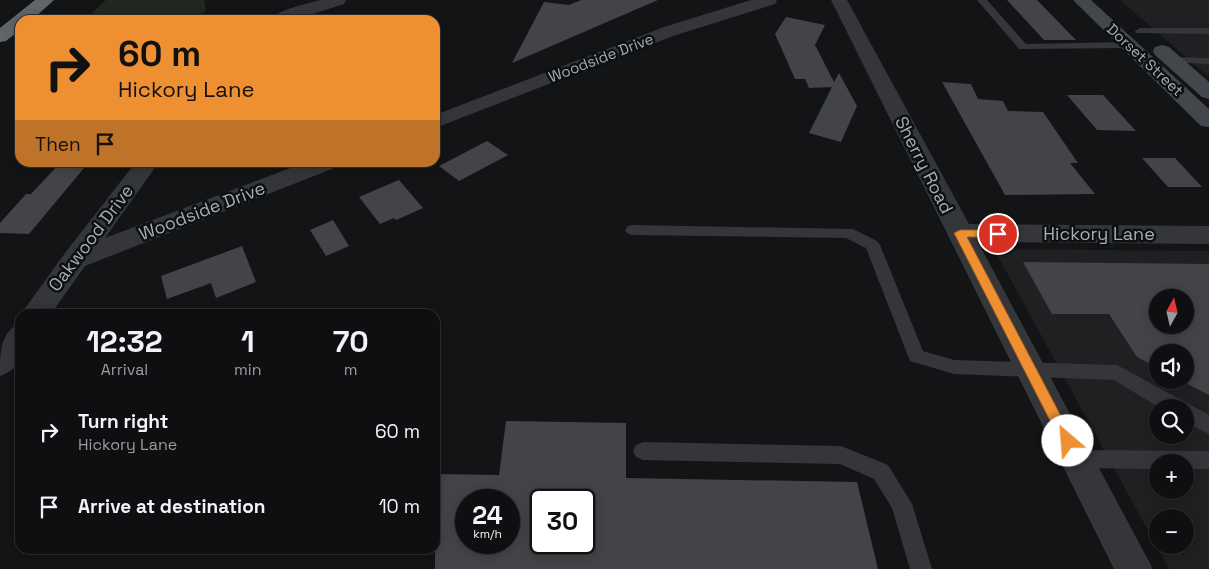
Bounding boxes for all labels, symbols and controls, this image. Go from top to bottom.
street label: Dorset Street [1103,19,1188,100]
street label: Woodside Drive [546,29,656,86]
text: 60 m [118,32,201,76]
icon: right [35,35,100,100]
text: Hickory Lane [118,75,254,103]
street label: Sherry Road [890,112,959,217]
icon: arrive [91,130,119,158]
text: Then [35,132,81,157]
street label: Woodside Drive [136,176,268,245]
street label: Oakwood Drive [43,180,138,296]
pin [977,213,1019,255]
icon: arrive [984,220,1012,248]
street label: Hickory Lane [1043,222,1155,245]
north arrow [1149,289,1194,334]
map controls [1149,289,1194,554]
text: 12:32 [86,322,163,361]
text: 1 [241,322,254,361]
text: 70 [333,322,369,361]
button: sound [1149,344,1194,389]
text: Arrival [101,359,148,380]
text: min [234,359,261,380]
text: m [344,359,358,380]
button: search [1149,399,1194,444]
text: Turn right [78,409,168,434]
position arrow [1041,414,1093,466]
icon: right [35,418,63,446]
text: 60 m [375,419,420,444]
text: Hickory Lane [78,434,177,455]
button: + [1149,454,1194,499]
speed limit sign: 30 [530,489,595,554]
icon: arrive [35,493,63,521]
text: Arrive at destination [78,494,266,519]
text: 10 m [379,494,420,519]
text: 24 [472,499,503,531]
button: − [1149,509,1194,554]
text: km/h [473,526,502,542]

